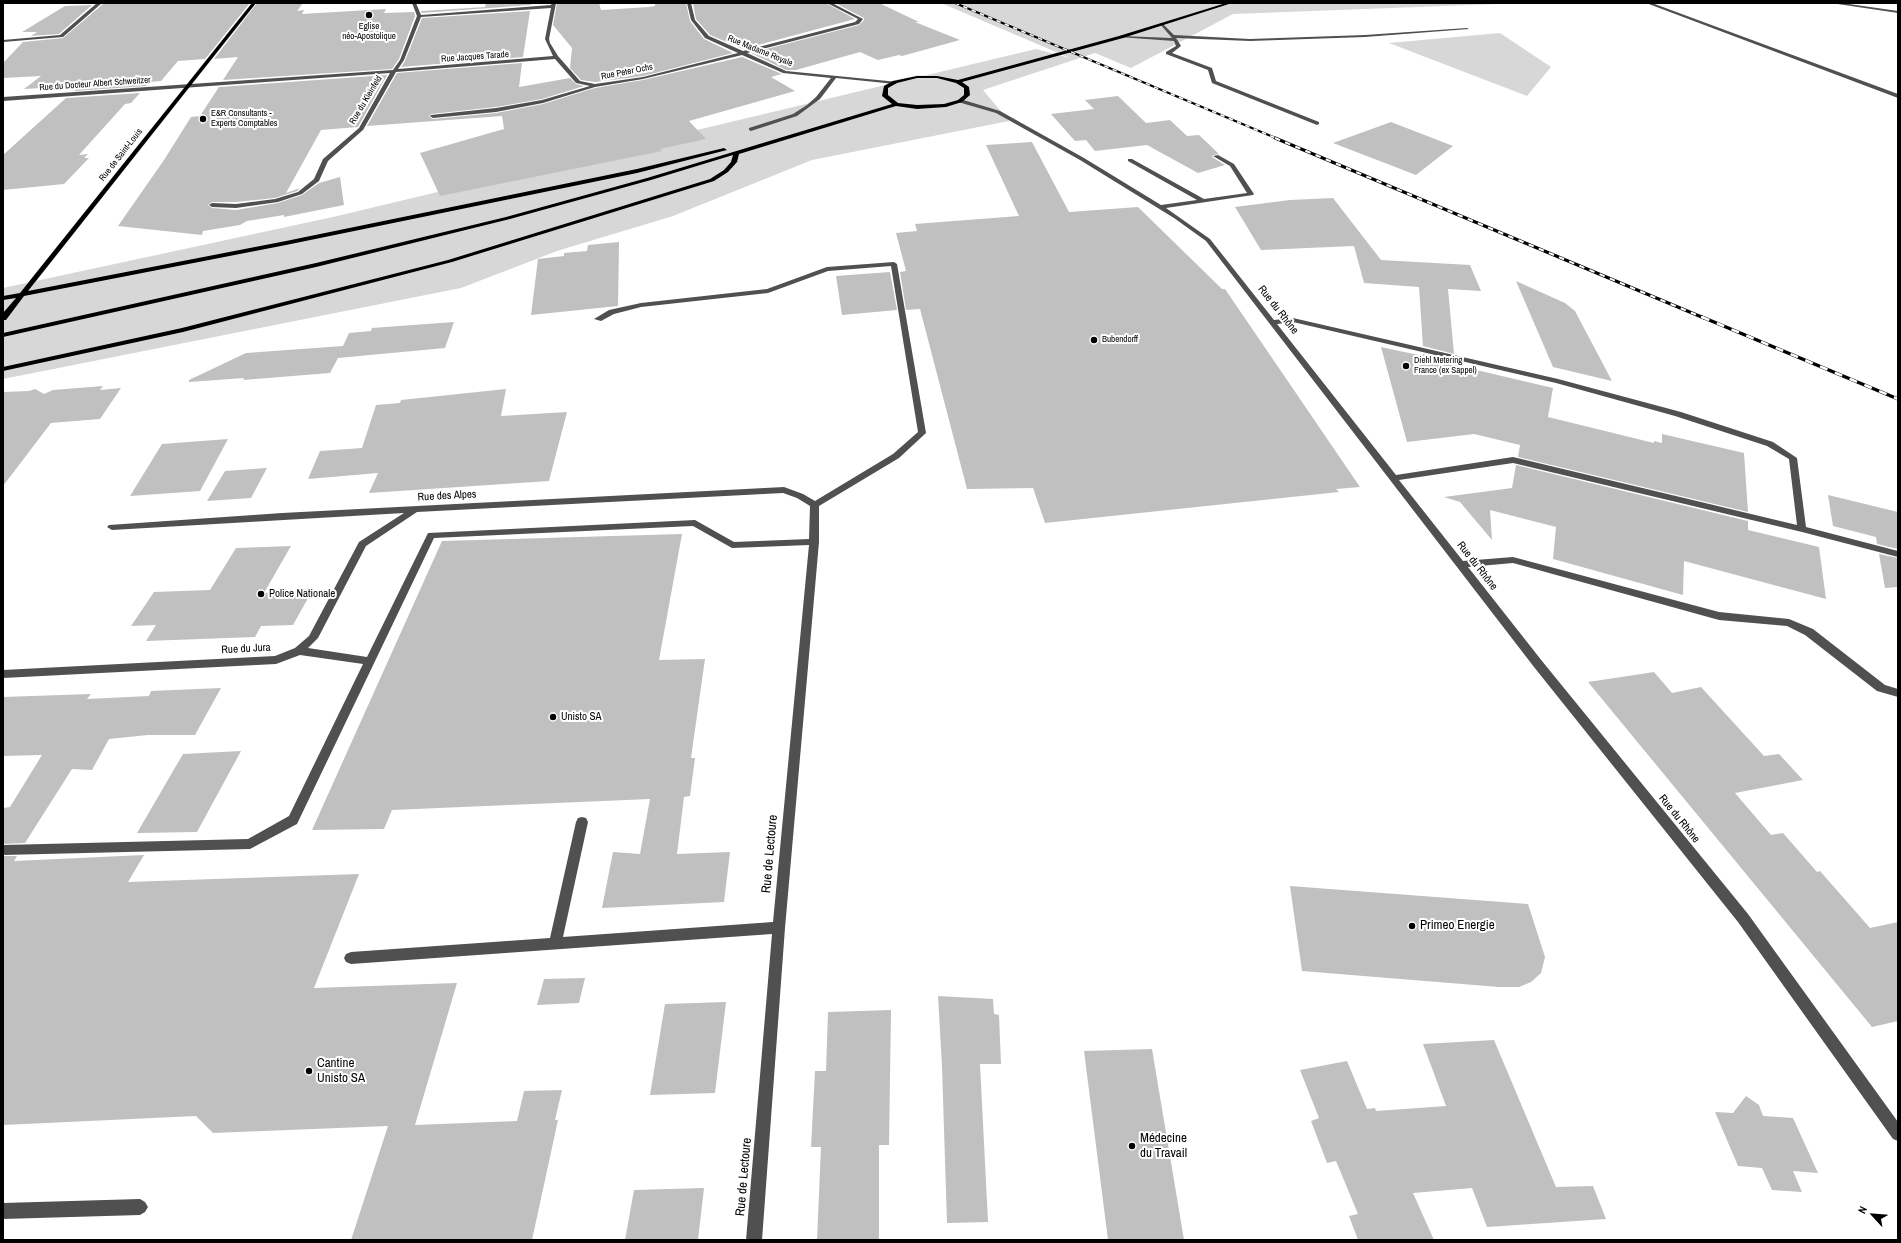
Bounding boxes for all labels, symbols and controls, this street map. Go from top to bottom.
marker: Eglise néo-Apostolique [364,10,374,20]
place label: Eglise néo-Apostolique [342,22,396,43]
street label: Rue Madame Royale [726,33,794,69]
street label: Rue Jacques Tarade [441,49,509,65]
street label: Rue Peter Ochs [600,62,654,82]
street label: Rue du Kleinfeld [347,74,385,126]
street label: Rue du Docteur Albert Schweitzer [39,75,151,93]
place label: E&R Consultants - Experts Comptables [211,109,277,130]
marker: E&R Consultants - Experts Comptables [198,114,208,124]
street label: Rue de Saint-Louis [97,127,145,183]
street label: Rue du Rhône [1255,283,1301,337]
marker: Bubendorff [1089,335,1099,345]
place label: Bubendorff [1102,335,1138,345]
place label: Diehl Metering France (ex Sappel) [1414,356,1477,377]
marker: Diehl Metering France (ex Sappel) [1401,361,1411,371]
street label: Rue des Alpes [417,488,477,504]
street label: Rue du Rhône [1454,539,1500,593]
place label: Police Nationale [269,587,335,601]
marker: Police Nationale [256,589,266,599]
street label: Rue du Jura [221,641,271,657]
place label: Unisto SA [561,710,602,724]
marker: Unisto SA [548,712,558,722]
street label: Rue du Rhône [1656,792,1702,846]
street label: Rue de Lectoure [759,814,781,894]
place label: Primeo Energie [1420,918,1495,934]
marker: Primeo Energie [1407,921,1417,931]
place label: Cantine Unisto SA [317,1056,365,1087]
marker: Cantine Unisto SA [304,1066,314,1076]
place label: Médecine du Travail [1140,1131,1187,1162]
street label: Rue de Lectoure [733,1137,755,1217]
marker: Médecine du Travail [1127,1141,1137,1151]
north arrow [1853,1195,1893,1235]
text: N [1854,1204,1870,1216]

